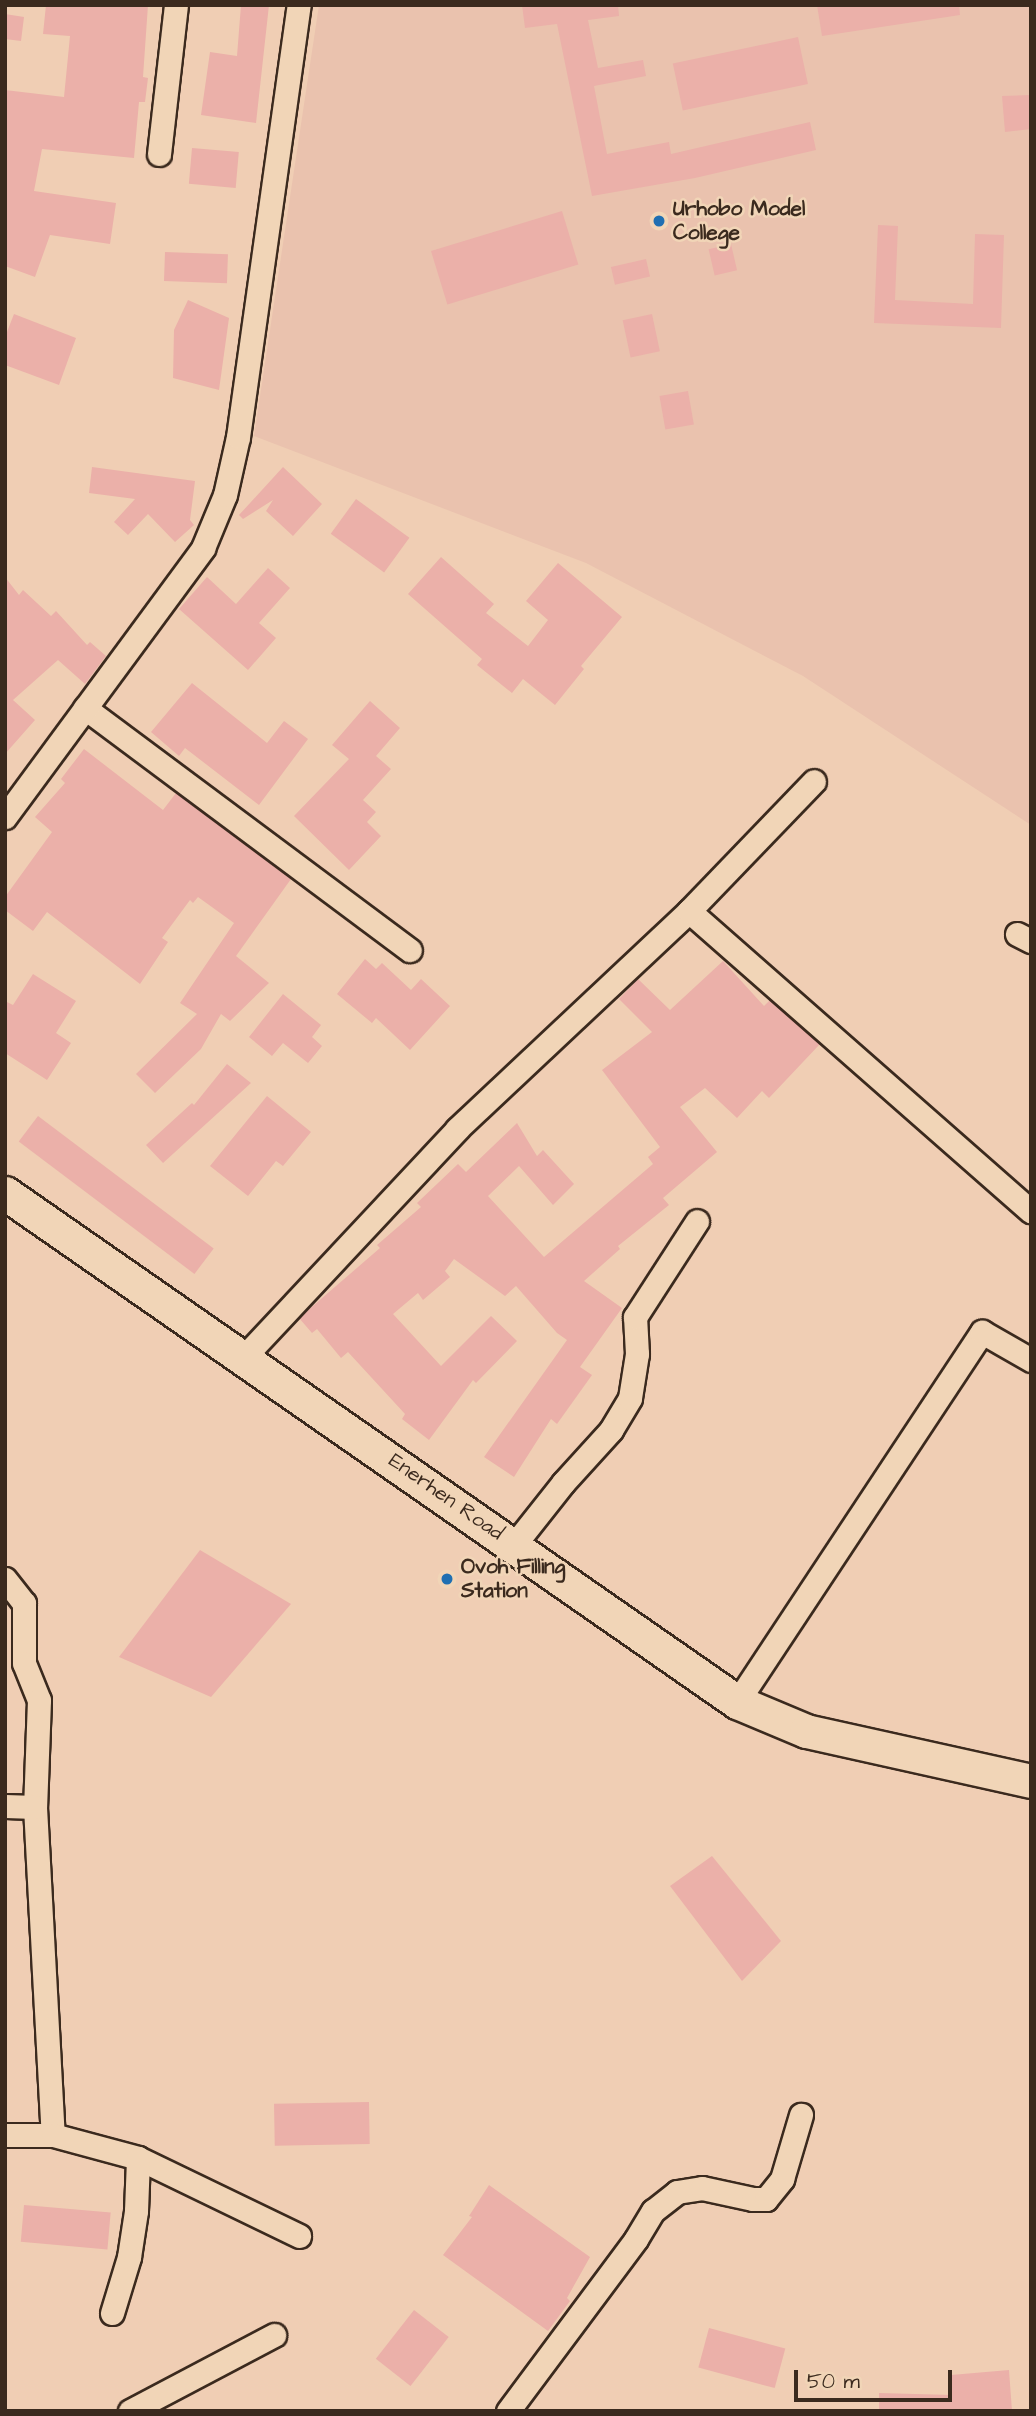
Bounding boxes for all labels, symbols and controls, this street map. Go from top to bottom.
place label: Urhobo Model College [673,196,805,246]
marker: Urhobo Model College [651,213,667,229]
street label: Enerhen Road [384,1448,508,1546]
place label: Ovoh Filling Station [461,1554,565,1604]
marker: Ovoh Filling Station [439,1571,455,1587]
scale bar [798,2356,956,2400]
text: 50 m [807,2367,860,2396]

